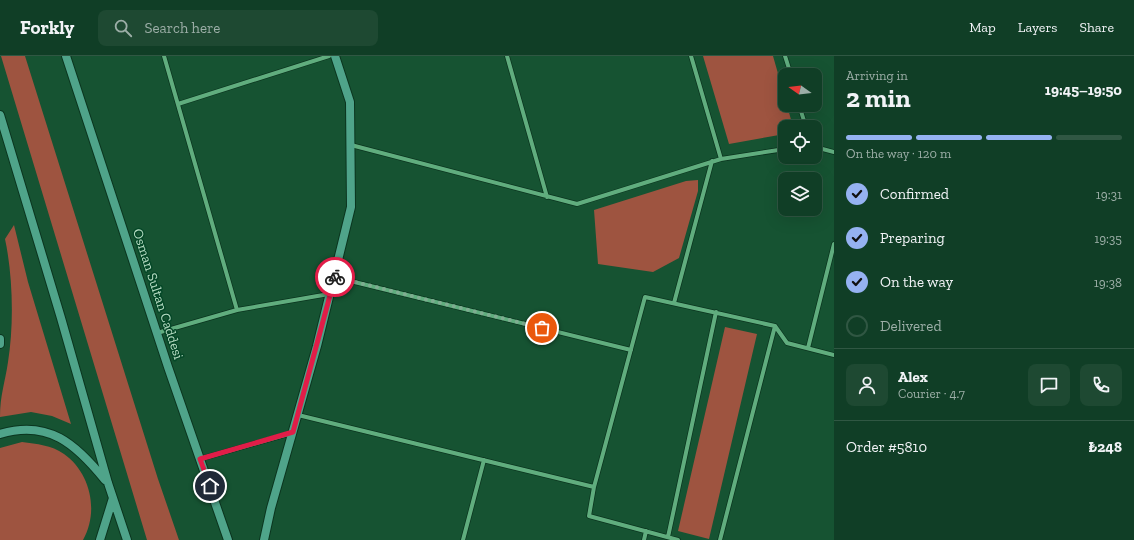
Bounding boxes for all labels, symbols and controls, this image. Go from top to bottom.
search box [98,10,378,46]
text: Forkly [20,16,74,39]
icon: search [112,17,134,39]
text: Search here [144,19,220,37]
text: Map [969,19,996,36]
text: Layers [1018,19,1057,36]
text: Share [1079,19,1114,36]
north arrow [778,68,822,112]
map controls [778,68,822,216]
text: Arriving in [846,68,908,83]
text: 19:45–19:50 [1045,81,1122,99]
text: 2 min [846,82,911,114]
button: locate [778,120,822,164]
text: On the way · 120 m [846,146,951,161]
button: layers [778,172,822,216]
icon: check [846,183,868,205]
text: Confirmed [880,185,949,203]
text: 19:31 [1096,187,1122,202]
street label: Osman Sultan Caddesi [129,227,187,362]
icon: check [846,227,868,249]
text: Preparing [880,229,945,247]
text: 19:35 [1094,231,1122,246]
courier [315,257,355,297]
icon: bike [324,266,346,288]
icon: check [846,271,868,293]
text: On the way [880,273,953,291]
text: 19:38 [1094,275,1122,290]
pin [525,311,559,345]
icon: bag [531,317,553,339]
text: Delivered [880,317,942,335]
button: person [846,364,888,406]
button: chat [1028,364,1070,406]
button: phone [1080,364,1122,406]
text: Alex [898,368,928,386]
text: Courier · 4.7 [898,386,965,401]
text: Order #5810 [846,438,927,456]
text: ₺248 [1088,438,1122,456]
pin [193,469,227,503]
icon: home [199,475,221,497]

